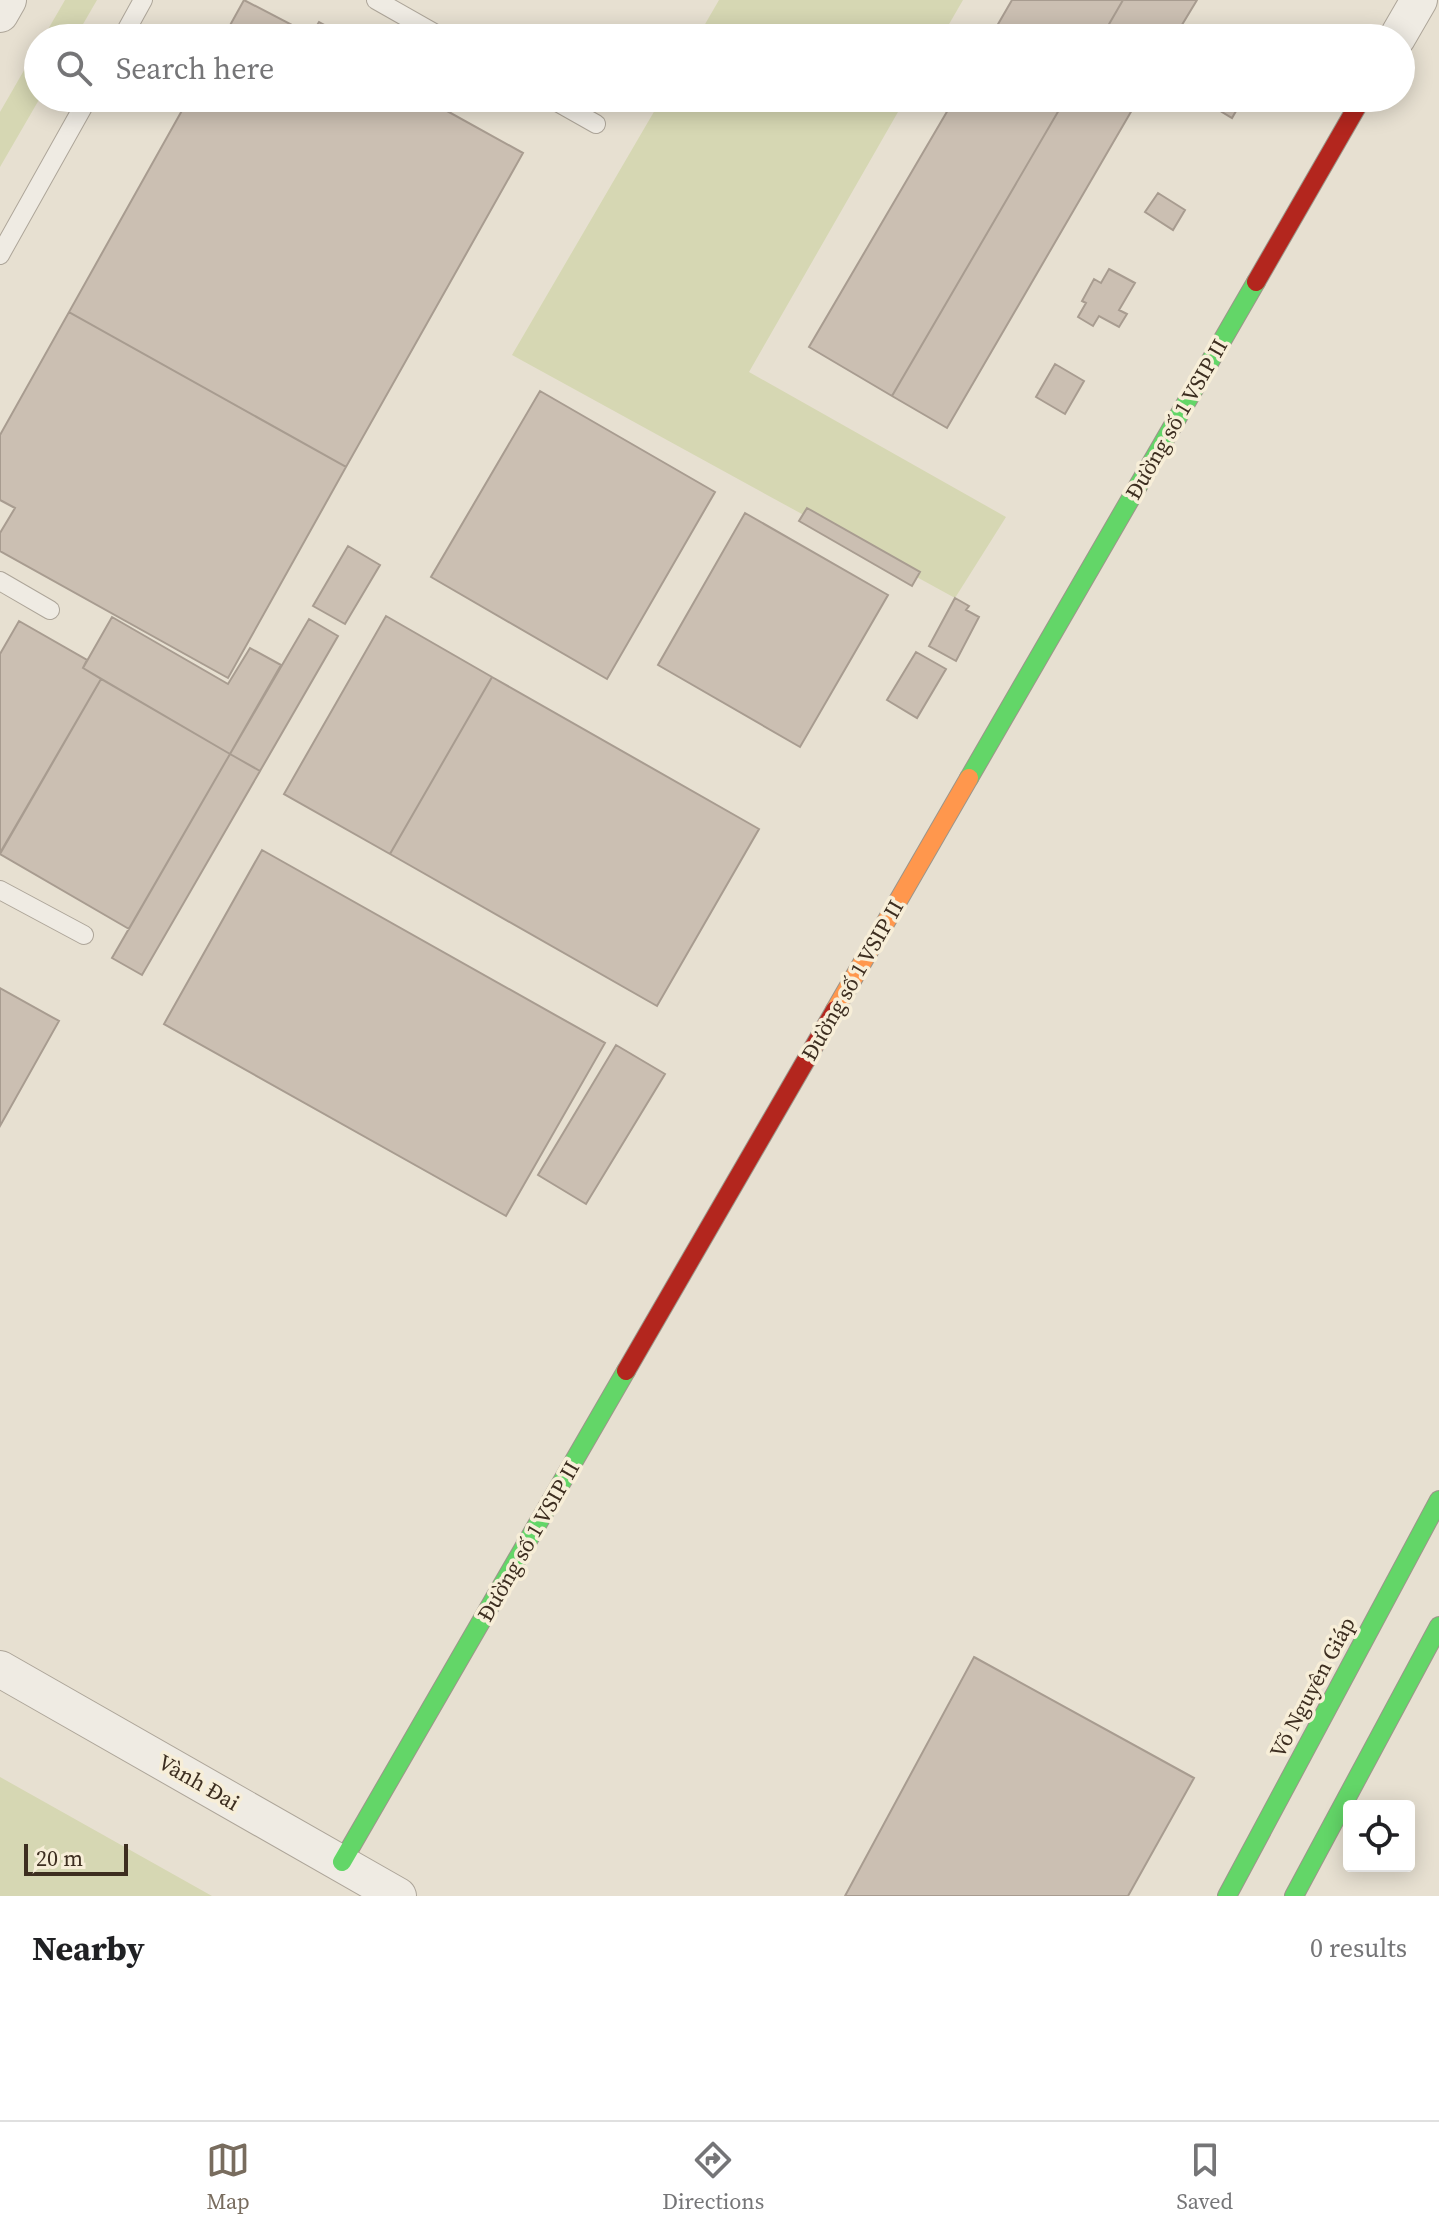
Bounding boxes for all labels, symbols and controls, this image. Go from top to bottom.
search box [24,24,1415,112]
icon: search [52,46,96,90]
text: Search here [116,48,274,89]
street label: Đường số 1 VSIP II [1118,333,1234,505]
street label: Đường số 1 VSIP II [794,894,910,1066]
street label: Đường số 1 VSIP II [470,1455,586,1627]
street label: Võ Nguyên Giáp [1262,1611,1362,1763]
street label: Vành Đai [153,1747,245,1817]
map controls [1343,1800,1415,1872]
button: locate [1343,1800,1415,1872]
scale bar [24,1840,128,1876]
text: 20 m [36,1843,83,1873]
text: Nearby [32,1925,145,1971]
text: 0 results [1310,1930,1407,1966]
tab: Map [206,2138,250,2216]
tab: Directions [662,2138,764,2216]
tab: Saved [1176,2138,1233,2216]

